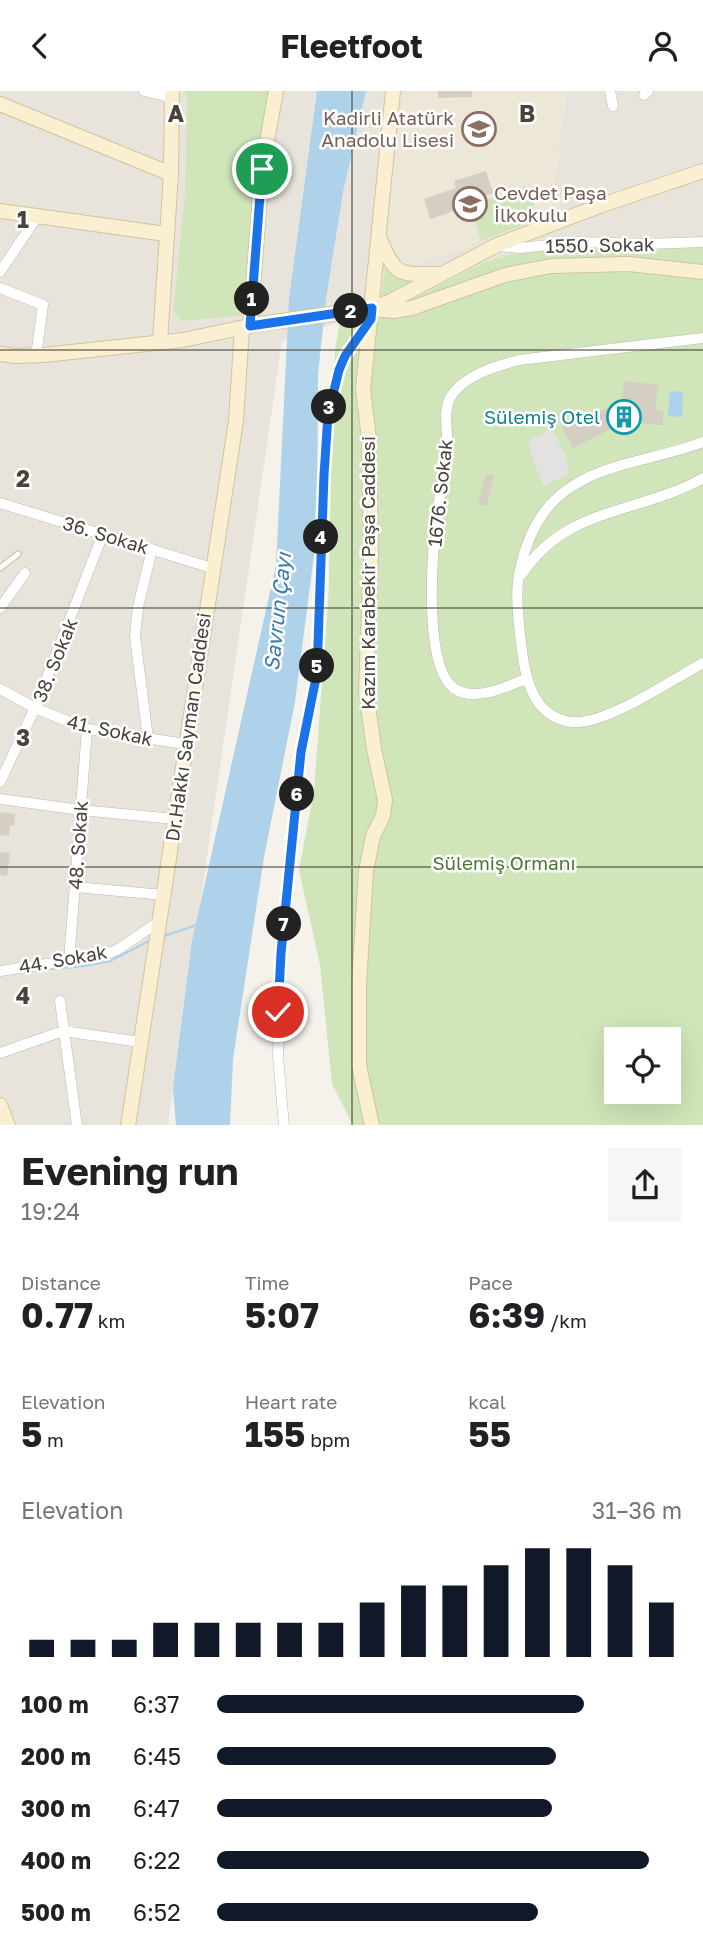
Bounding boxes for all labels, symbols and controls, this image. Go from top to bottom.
icon: back [21,27,59,65]
text: Fleetfoot [280,27,423,65]
icon: person [644,27,682,65]
text: A [168,99,185,127]
text: B [519,99,535,127]
place label: Kadirli Atatürk Anadolu Lisesi [321,106,454,151]
school or university icon: Kadirli Atatürk Anadolu Lisesi [460,110,498,148]
pin [232,139,292,199]
icon: arrive [243,150,281,188]
place label: Cevdet Paşa İlkokulu [494,181,607,226]
school or university icon: Cevdet Paşa İlkokulu [451,185,489,223]
text: 1 [17,205,29,233]
street label: 1550. Sokak [545,232,655,257]
pin: 1 [234,281,270,317]
text: 1 [247,287,256,310]
pin: 2 [334,293,368,329]
text: 2 [345,299,356,322]
pin: 3 [312,389,346,425]
text: 3 [323,395,334,418]
building icon: Sülemiş Otel [605,398,643,436]
place label: Sülemiş Otel [484,405,600,428]
street label: Kazım Karabekir Paşa Caddesi [356,436,379,710]
street label: 1676. Sokak [422,438,457,548]
text: 2 [16,464,30,492]
street label: 36. Sokak [60,511,152,559]
pin: 4 [304,519,338,555]
text: 4 [315,525,326,548]
water label: Savrun Çayı [258,550,296,672]
street label: Dr.Hakkı Sayman Caddesi [160,611,215,843]
street label: 38. Sokak [27,614,82,705]
pin: 5 [300,649,334,683]
text: 5 [311,654,322,677]
street label: 41. Sokak [65,709,155,750]
text: 3 [16,723,30,751]
pin: 6 [280,777,314,811]
text: 6 [290,782,303,805]
street label: 48. Sokak [63,799,92,890]
park label: Sülemiş Ormanı [432,851,576,874]
pin: 7 [266,907,302,941]
text: 7 [278,912,289,935]
street label: 44. Sokak [17,939,109,978]
text: 4 [16,981,30,1009]
pin [248,982,308,1042]
icon: check [259,993,297,1031]
map controls [604,1027,681,1104]
button: locate [604,1027,681,1104]
text: Evening run [21,1148,239,1193]
button: share [608,1148,682,1222]
text: 19:24 [21,1197,80,1225]
text: Distance [21,1271,101,1294]
text: Time [245,1271,289,1294]
text: Pace [468,1271,513,1294]
text: 0.77 [21,1294,93,1336]
text: 5:07 [245,1294,319,1336]
text: 6:39 [468,1294,545,1336]
text: km [93,1309,125,1332]
text: /km [545,1309,587,1332]
text: Elevation [21,1390,106,1413]
text: Heart rate [245,1390,337,1413]
text: kcal [468,1390,506,1413]
text: 5 [21,1413,42,1455]
text: 155 [245,1413,305,1455]
text: 55 [468,1413,511,1455]
text: m [42,1428,64,1451]
text: bpm [305,1428,350,1451]
text: Elevation [21,1496,123,1524]
text: 31–36 m [592,1496,682,1524]
text: 100 m [21,1690,89,1718]
text: 6:37 [133,1690,179,1718]
text: 200 m [21,1742,91,1770]
text: 6:45 [133,1742,181,1770]
text: 300 m [21,1794,91,1822]
text: 6:47 [133,1794,180,1822]
text: 400 m [21,1846,91,1874]
text: 6:22 [133,1846,181,1874]
text: 500 m [21,1898,91,1926]
text: 6:52 [133,1898,181,1926]

